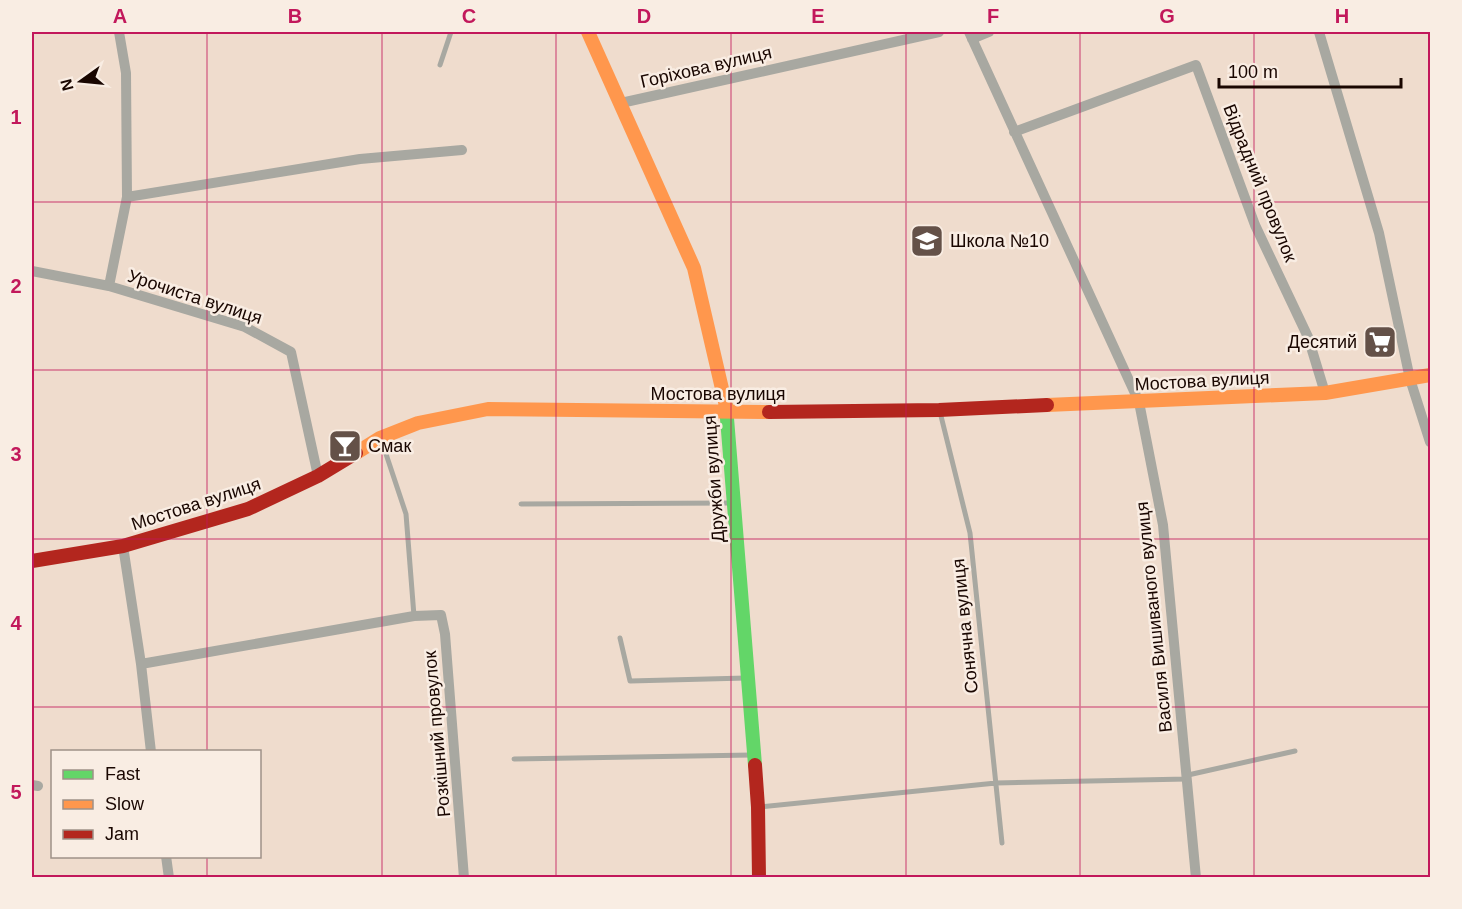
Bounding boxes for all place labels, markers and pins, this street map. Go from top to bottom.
school or university icon: Школа №10 [909,223,945,259]
place label: Школа №10 [950,231,1049,251]
supermarket icon: Десятий [1362,324,1398,360]
place label: Десятий [1288,332,1357,352]
bar icon: Смак [327,428,363,464]
place label: Смак [368,436,411,456]

